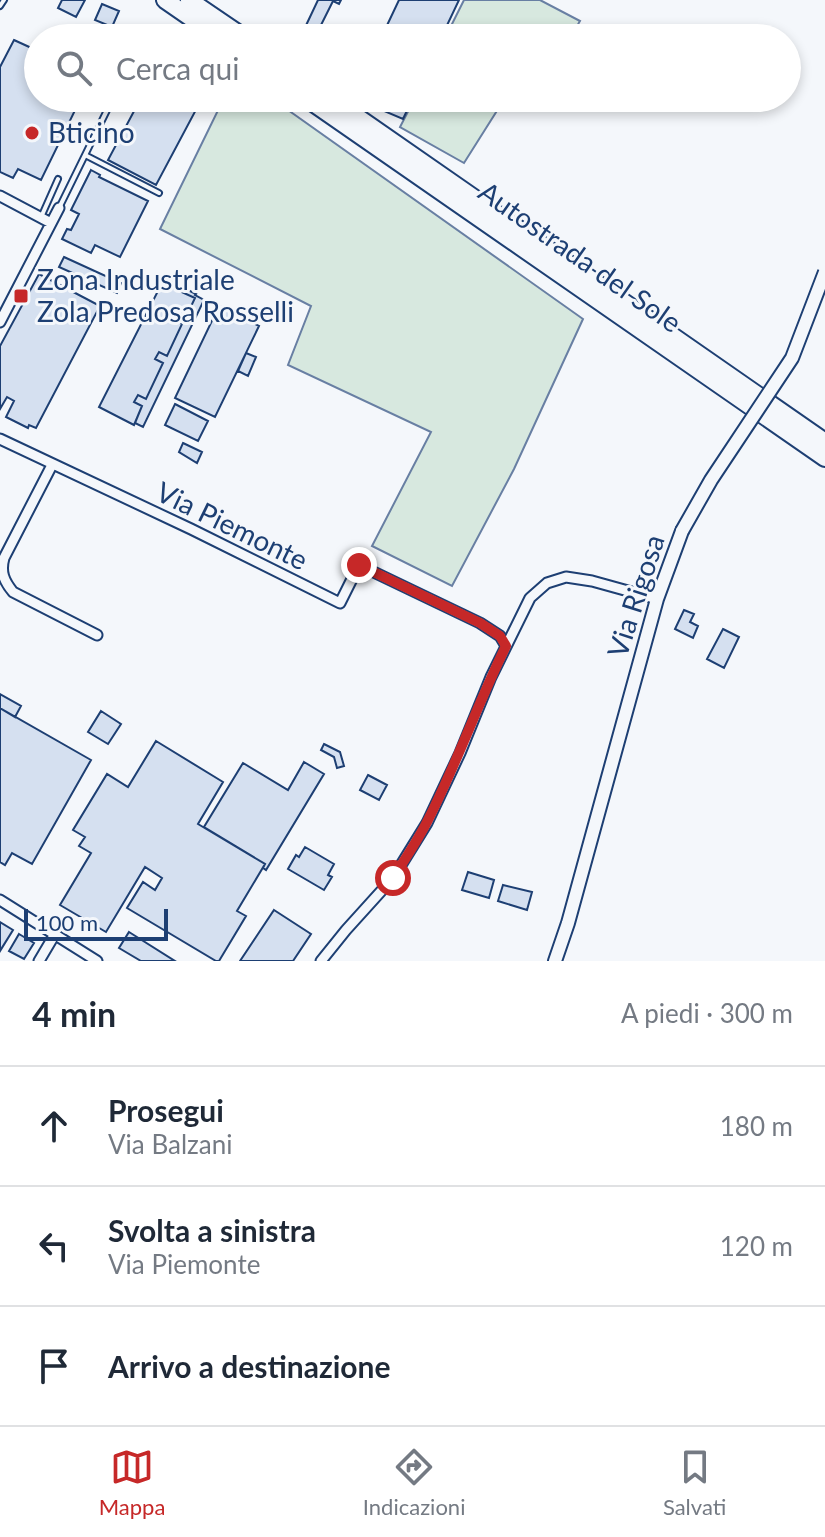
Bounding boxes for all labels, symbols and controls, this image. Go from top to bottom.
search box [24,24,801,112]
icon: search [52,46,96,90]
text: Cerca qui [116,50,240,86]
place label: Bticino [48,115,135,149]
marker: Bticino [23,124,41,142]
street label: Autostrada del Sole [473,174,688,339]
place label: Zona Industriale Zola Predosa Rosselli [37,262,294,328]
marker: Zona Industriale Zola Predosa Rosselli [12,287,30,305]
street label: Via Piemonte [151,474,314,576]
street label: Via Rigosa [599,530,671,661]
route end [341,547,377,583]
route start [375,860,411,896]
scale bar [24,905,168,941]
text: 100 m [36,909,98,936]
text: 4 min [32,993,116,1034]
text: A piedi · 300 m [621,997,793,1029]
text: Prosegui [108,1092,224,1128]
icon: ahead [32,1104,76,1148]
text: 180 m [720,1110,793,1142]
text: Via Balzani [108,1128,233,1160]
text: Svolta a sinistra [108,1212,316,1248]
icon: left [32,1224,76,1268]
text: 120 m [720,1230,793,1262]
text: Via Piemonte [108,1248,260,1280]
icon: arrive [32,1344,76,1388]
text: Arrivo a destinazione [108,1348,390,1384]
tab: Mappa [99,1445,165,1520]
tab: Indicazioni [363,1445,465,1520]
tab: Salvati [663,1445,726,1520]

